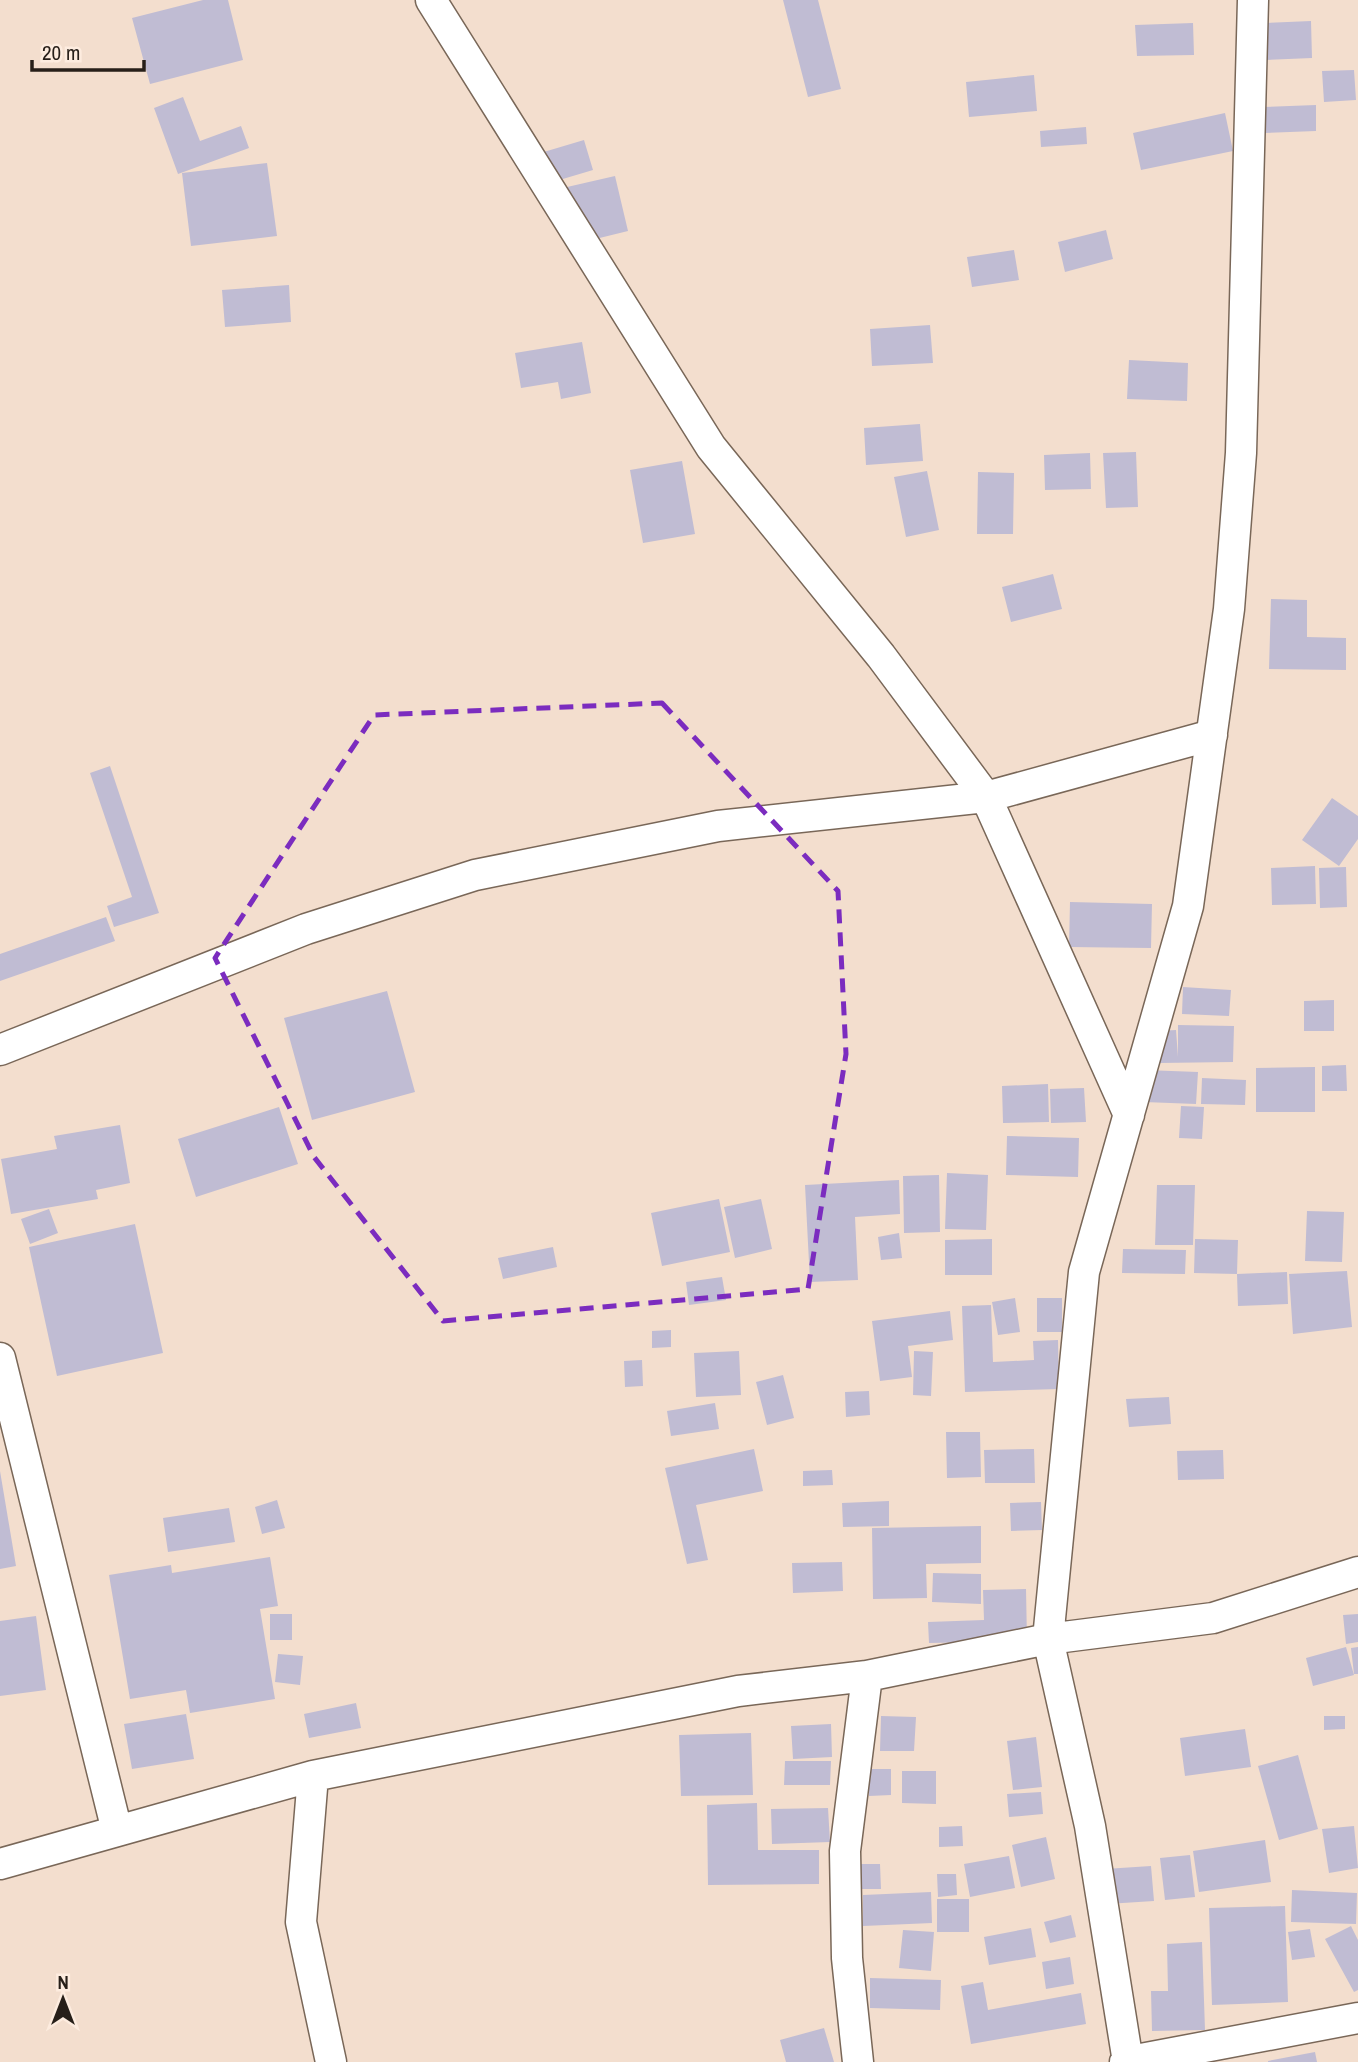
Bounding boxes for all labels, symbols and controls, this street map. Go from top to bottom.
scale bar [32,28,144,72]
text: 20 m [42,38,80,67]
north arrow [28,1964,98,2034]
text: N [57,1969,69,1995]

